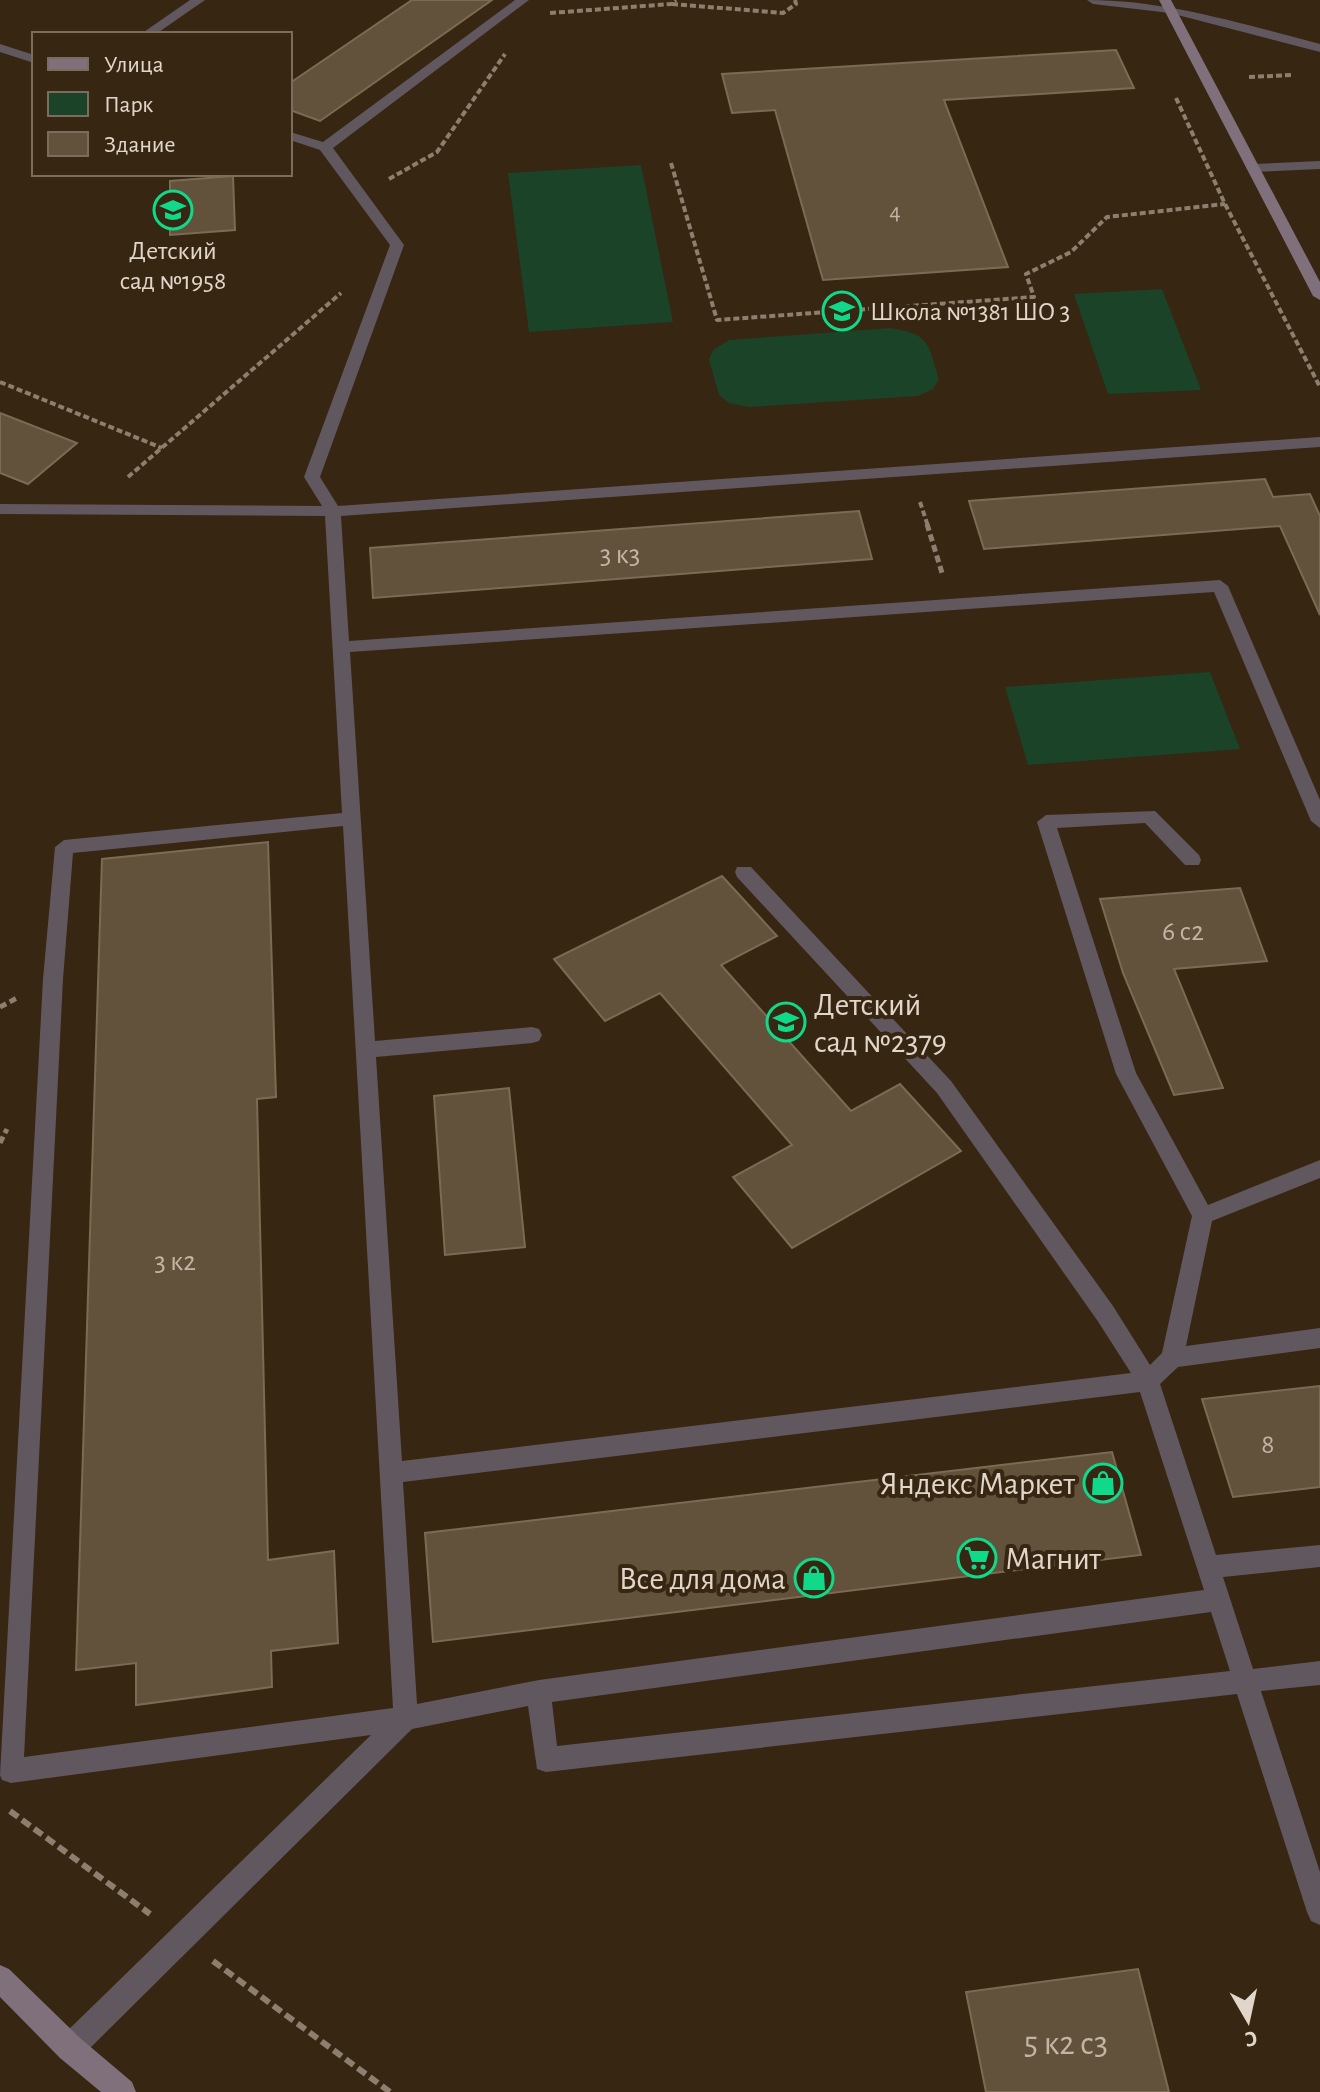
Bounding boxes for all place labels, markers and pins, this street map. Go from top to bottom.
school or university icon: Детский сад №1958 [152,189,194,231]
place label: Детский сад №1958 [120,238,226,294]
school or university icon: Школа №1381 ШО 3 [821,290,863,332]
place label: Школа №1381 ШО 3 [870,299,1070,325]
place label: Детский сад №2379 [814,989,947,1058]
school or university icon: Детский сад №2379 [765,1001,807,1043]
shop icon: Яндекс Маркет [1082,1462,1124,1504]
place label: Яндекс Маркет [880,1468,1075,1500]
supermarket icon: Магнит [956,1537,998,1579]
place label: Магнит [1005,1543,1102,1575]
shop icon: Все для дома [793,1557,835,1599]
place label: Все для дома [619,1563,786,1595]

